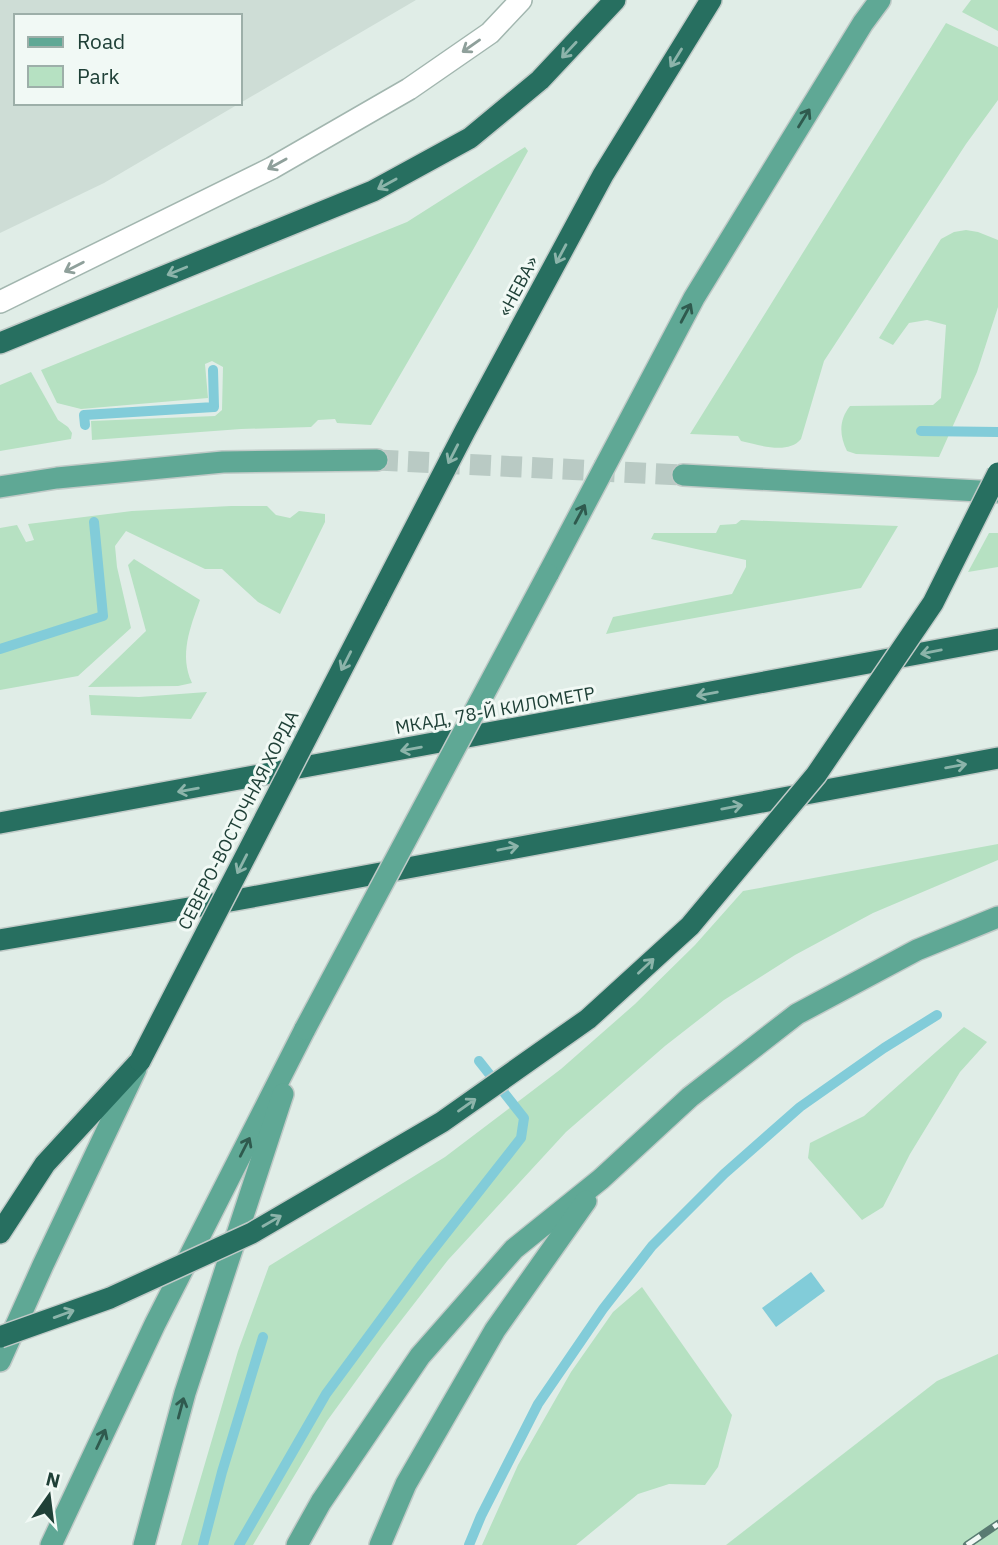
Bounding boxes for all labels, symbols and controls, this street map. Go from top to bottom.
legend [14,14,242,105]
text: Road [77,27,125,55]
one-way arrow [462,39,481,53]
one-way arrow [560,41,577,58]
one-way arrow [668,48,682,68]
text: Park [77,62,120,90]
one-way arrow [798,109,812,129]
one-way arrow [267,158,288,171]
one-way arrow [377,177,397,191]
one-way arrow [553,244,567,264]
street label: «НЕВА» [493,252,543,320]
one-way arrow [64,261,85,275]
one-way arrow [166,265,188,278]
one-way arrow [679,303,693,323]
one-way arrow [445,444,459,464]
one-way arrow [573,504,587,524]
one-way arrow [920,646,943,659]
one-way arrow [338,650,352,671]
street label: МКАД, 78-Й КИЛОМЕТР [393,681,597,739]
one-way arrow [696,688,719,701]
street label: СЕВЕРО-ВОСТОЧНАЯ ХОРДА [173,706,304,934]
one-way arrow [400,743,423,756]
one-way arrow [944,759,967,772]
one-way arrow [177,784,200,797]
one-way arrow [720,799,743,813]
one-way arrow [496,841,519,855]
one-way arrow [234,853,248,874]
one-way arrow [637,958,655,974]
one-way arrow [457,1098,476,1112]
one-way arrow [239,1137,252,1158]
one-way arrow [261,1214,281,1228]
one-way arrow [53,1307,75,1320]
one-way arrow [175,1397,188,1420]
one-way arrow [95,1429,108,1450]
north arrow [14,1461,84,1531]
text: N [44,1466,63,1493]

